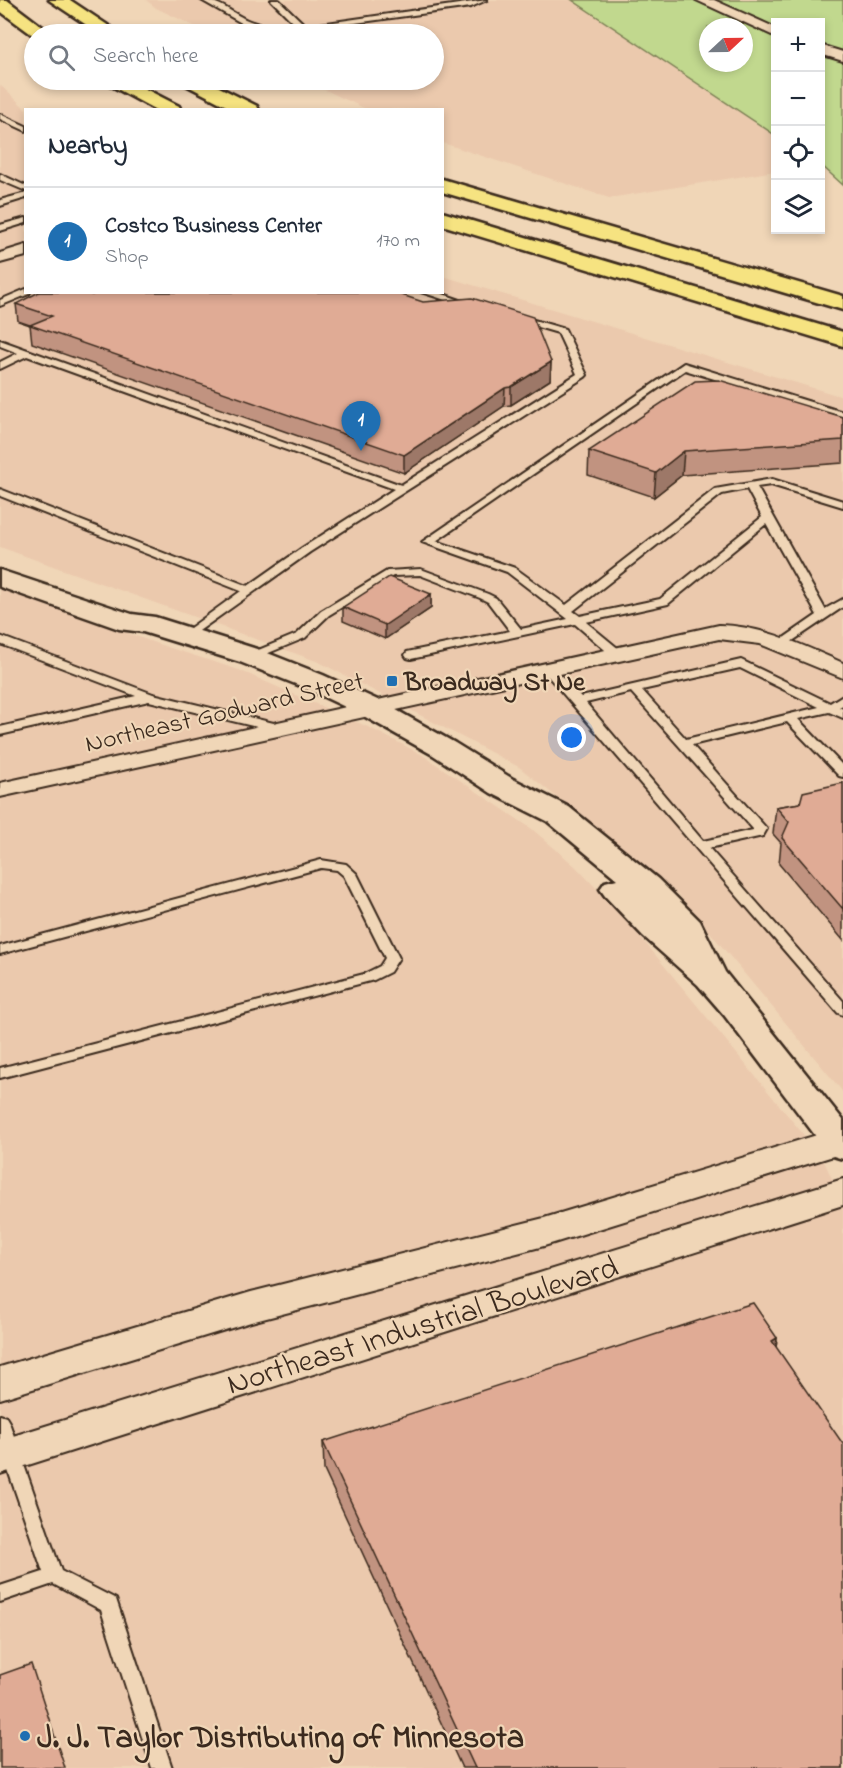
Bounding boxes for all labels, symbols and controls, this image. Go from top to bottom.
north arrow [699,18,753,72]
map controls [771,18,825,234]
button: + [771,18,825,72]
search box [24,24,444,90]
icon: search [45,41,78,74]
text: Search here [93,41,198,73]
button: − [771,72,825,126]
button: locate [771,126,825,180]
text: Nearby [48,128,127,166]
button: layers [771,180,825,234]
text: Costco Business Center [105,211,322,243]
text: 1 [64,227,71,256]
text: 170 m [376,227,420,256]
text: Shop [105,243,149,272]
pin: 1 [342,402,380,451]
street label: Northeast Godward Street [82,663,368,764]
place label: Broadway St Ne [403,665,586,703]
marker: Broadway St Ne [385,674,399,688]
your location [557,723,586,752]
street label: Northeast Industrial Boulevard [221,1245,625,1409]
place label: J. J. Taylor Distributing of Minnesota [37,1716,524,1764]
marker: J. J. Taylor Distributing of Minnesota [18,1729,32,1743]

